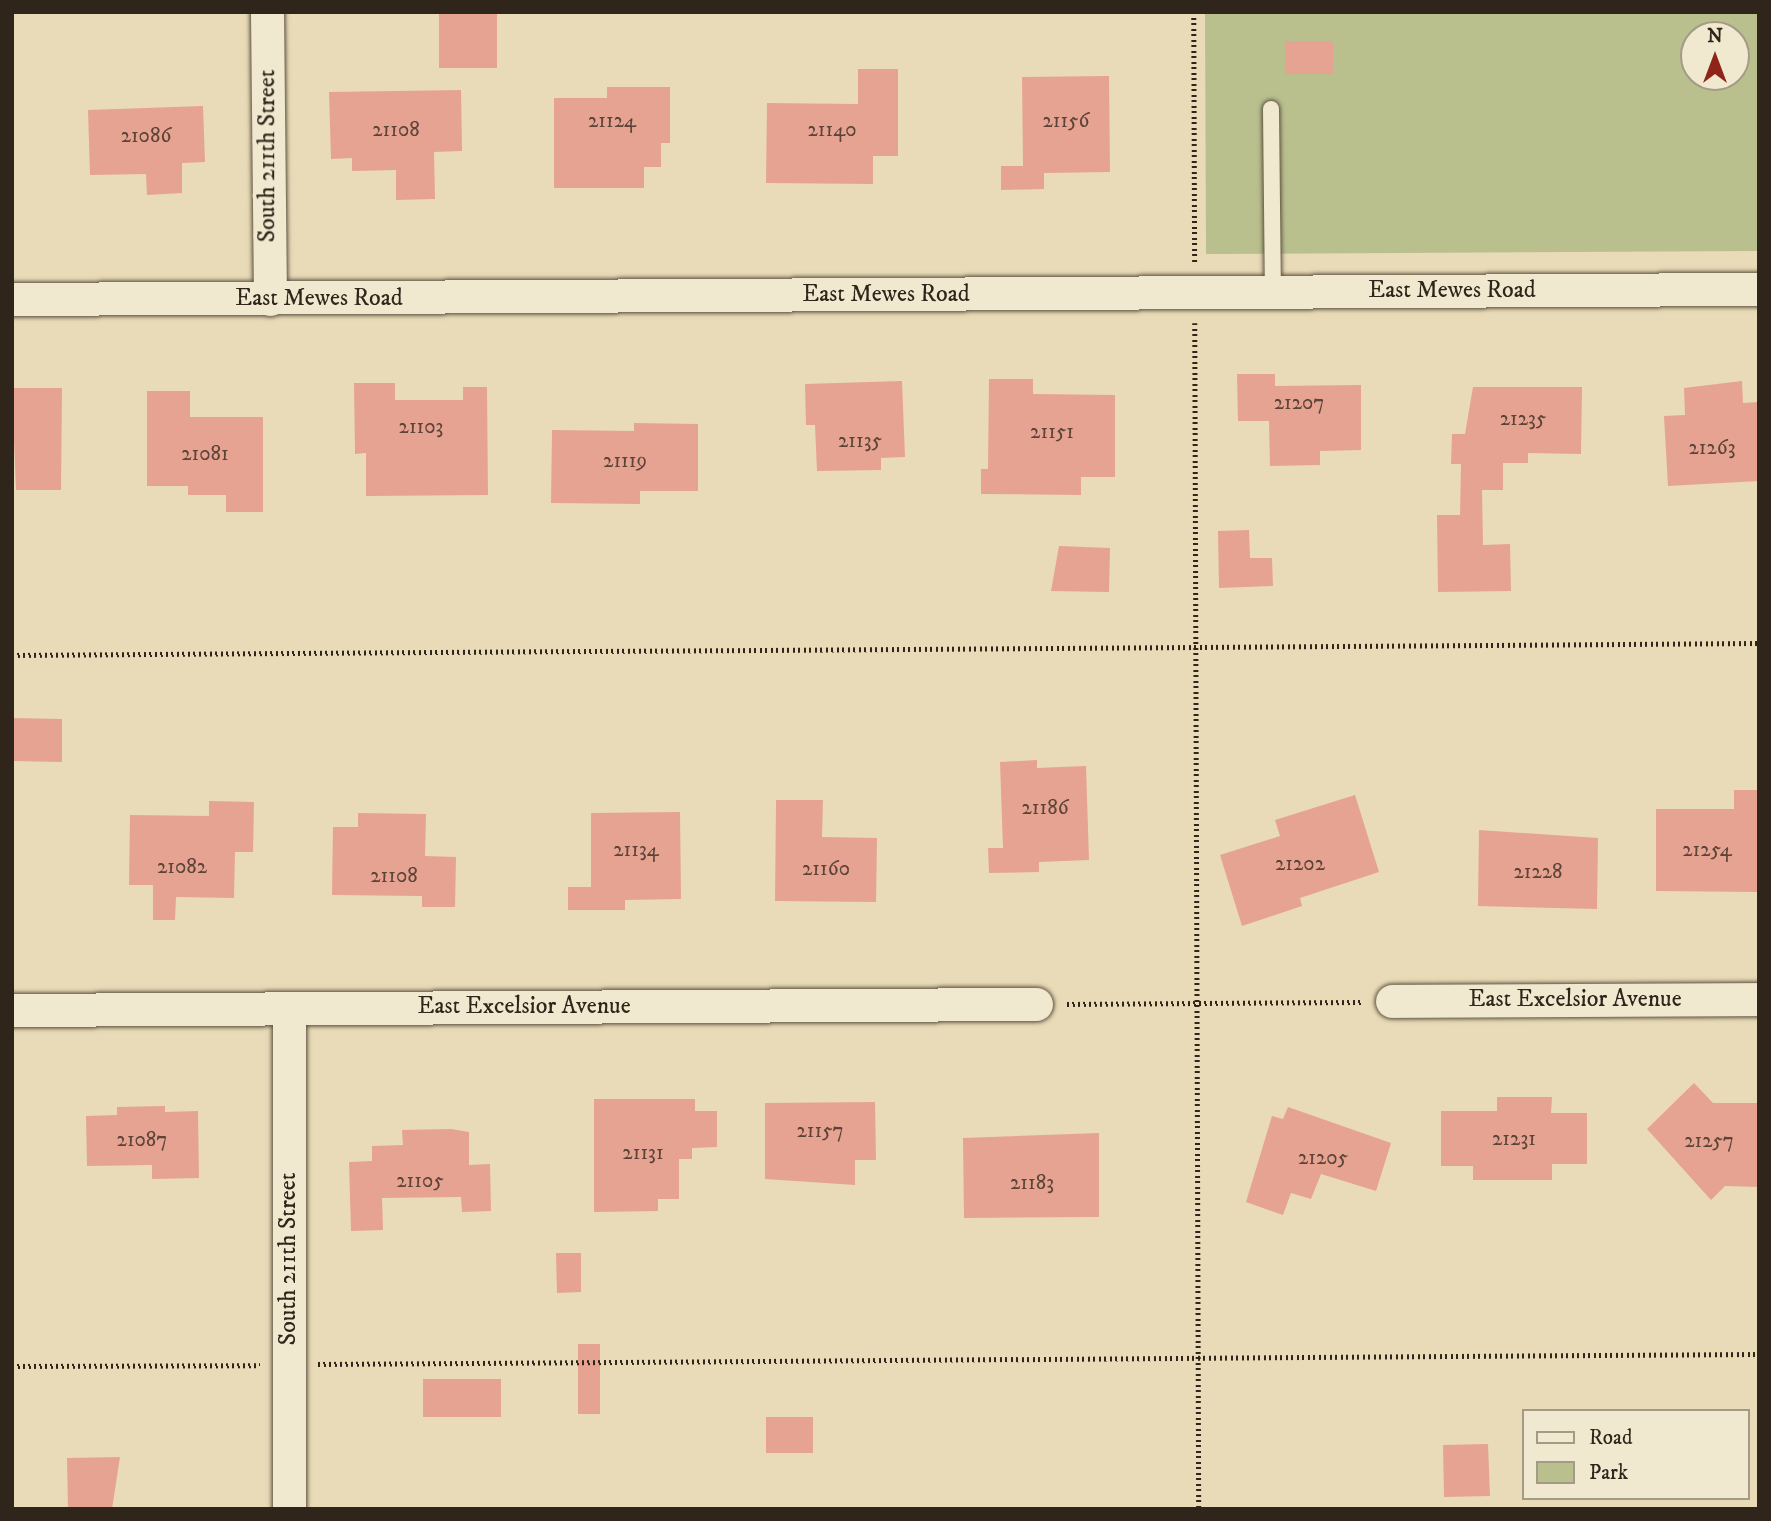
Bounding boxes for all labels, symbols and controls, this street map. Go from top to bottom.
north arrow [1680,21,1750,91]
text: N [1707,25,1723,48]
street label: South 211th Street [254,70,282,242]
house number: 21124 [588,108,636,134]
house number: 21156 [1043,108,1089,134]
house number: 21108 [372,117,420,143]
house number: 21140 [807,117,857,143]
house number: 21086 [121,123,171,149]
street label: East Mewes Road [1368,277,1536,305]
street label: East Mewes Road [802,281,970,309]
street label: East Mewes Road [235,285,403,313]
house number: 21207 [1274,390,1324,416]
house number: 21235 [1500,406,1546,432]
house number: 21103 [399,414,443,440]
house number: 21151 [1030,419,1074,445]
house number: 21135 [838,428,882,454]
house number: 21263 [1688,435,1736,461]
house number: 21081 [181,441,229,467]
house number: 21119 [603,448,647,474]
house number: 21186 [1021,795,1069,821]
house number: 21134 [613,837,659,863]
house number: 21254 [1682,837,1732,863]
house number: 21202 [1275,851,1325,877]
house number: 21082 [157,854,207,880]
house number: 21160 [802,856,850,882]
house number: 21228 [1513,859,1563,885]
house number: 21108 [370,863,418,889]
street label: East Excelsior Avenue [1468,986,1682,1014]
street label: East Excelsior Avenue [417,993,631,1021]
house number: 21157 [796,1118,844,1144]
house number: 21231 [1492,1126,1536,1152]
house number: 21087 [117,1127,167,1153]
house number: 21257 [1684,1128,1734,1154]
house number: 21131 [622,1140,664,1166]
house number: 21205 [1298,1145,1348,1171]
house number: 21105 [396,1168,444,1194]
house number: 21183 [1010,1170,1054,1196]
street label: South 211th Street [275,1173,303,1345]
legend [1522,1409,1750,1500]
text: Road [1589,1425,1633,1451]
text: Park [1589,1460,1628,1486]

